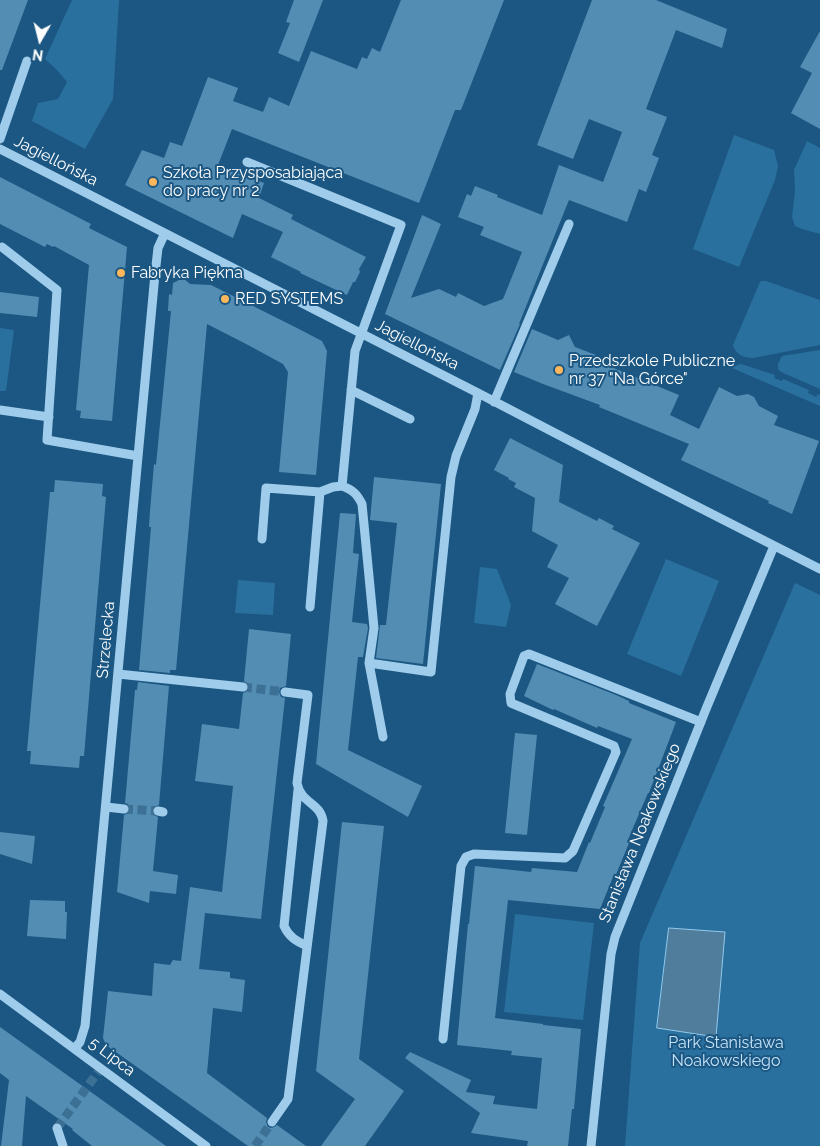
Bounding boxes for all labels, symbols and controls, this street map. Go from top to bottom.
north arrow [15,15,65,65]
text: N [32,46,44,64]
street label: Jagiellońska [11,132,101,190]
place label: Szkoła Przysposabiająca do pracy nr 2 [163,163,343,201]
marker: Szkoła Przysposabiająca do pracy nr 2 [147,176,159,188]
place label: Fabryka Piękna [131,263,243,283]
marker: Fabryka Piękna [115,267,127,279]
place label: RED SYSTEMS [235,289,343,309]
marker: RED SYSTEMS [219,293,231,305]
street label: Jagiellońska [372,316,462,374]
place label: Przedszkole Publiczne nr 37 "Na Górce" [569,351,735,389]
marker: Przedszkole Publiczne nr 37 "Na Górce" [553,364,565,376]
street label: Strzelecka [93,601,119,679]
street label: Stanisława Noakowskiego [595,740,685,926]
street label: 5 Lipca [85,1033,139,1081]
park label: Park Stanisława Noakowskiego [668,1033,784,1071]

